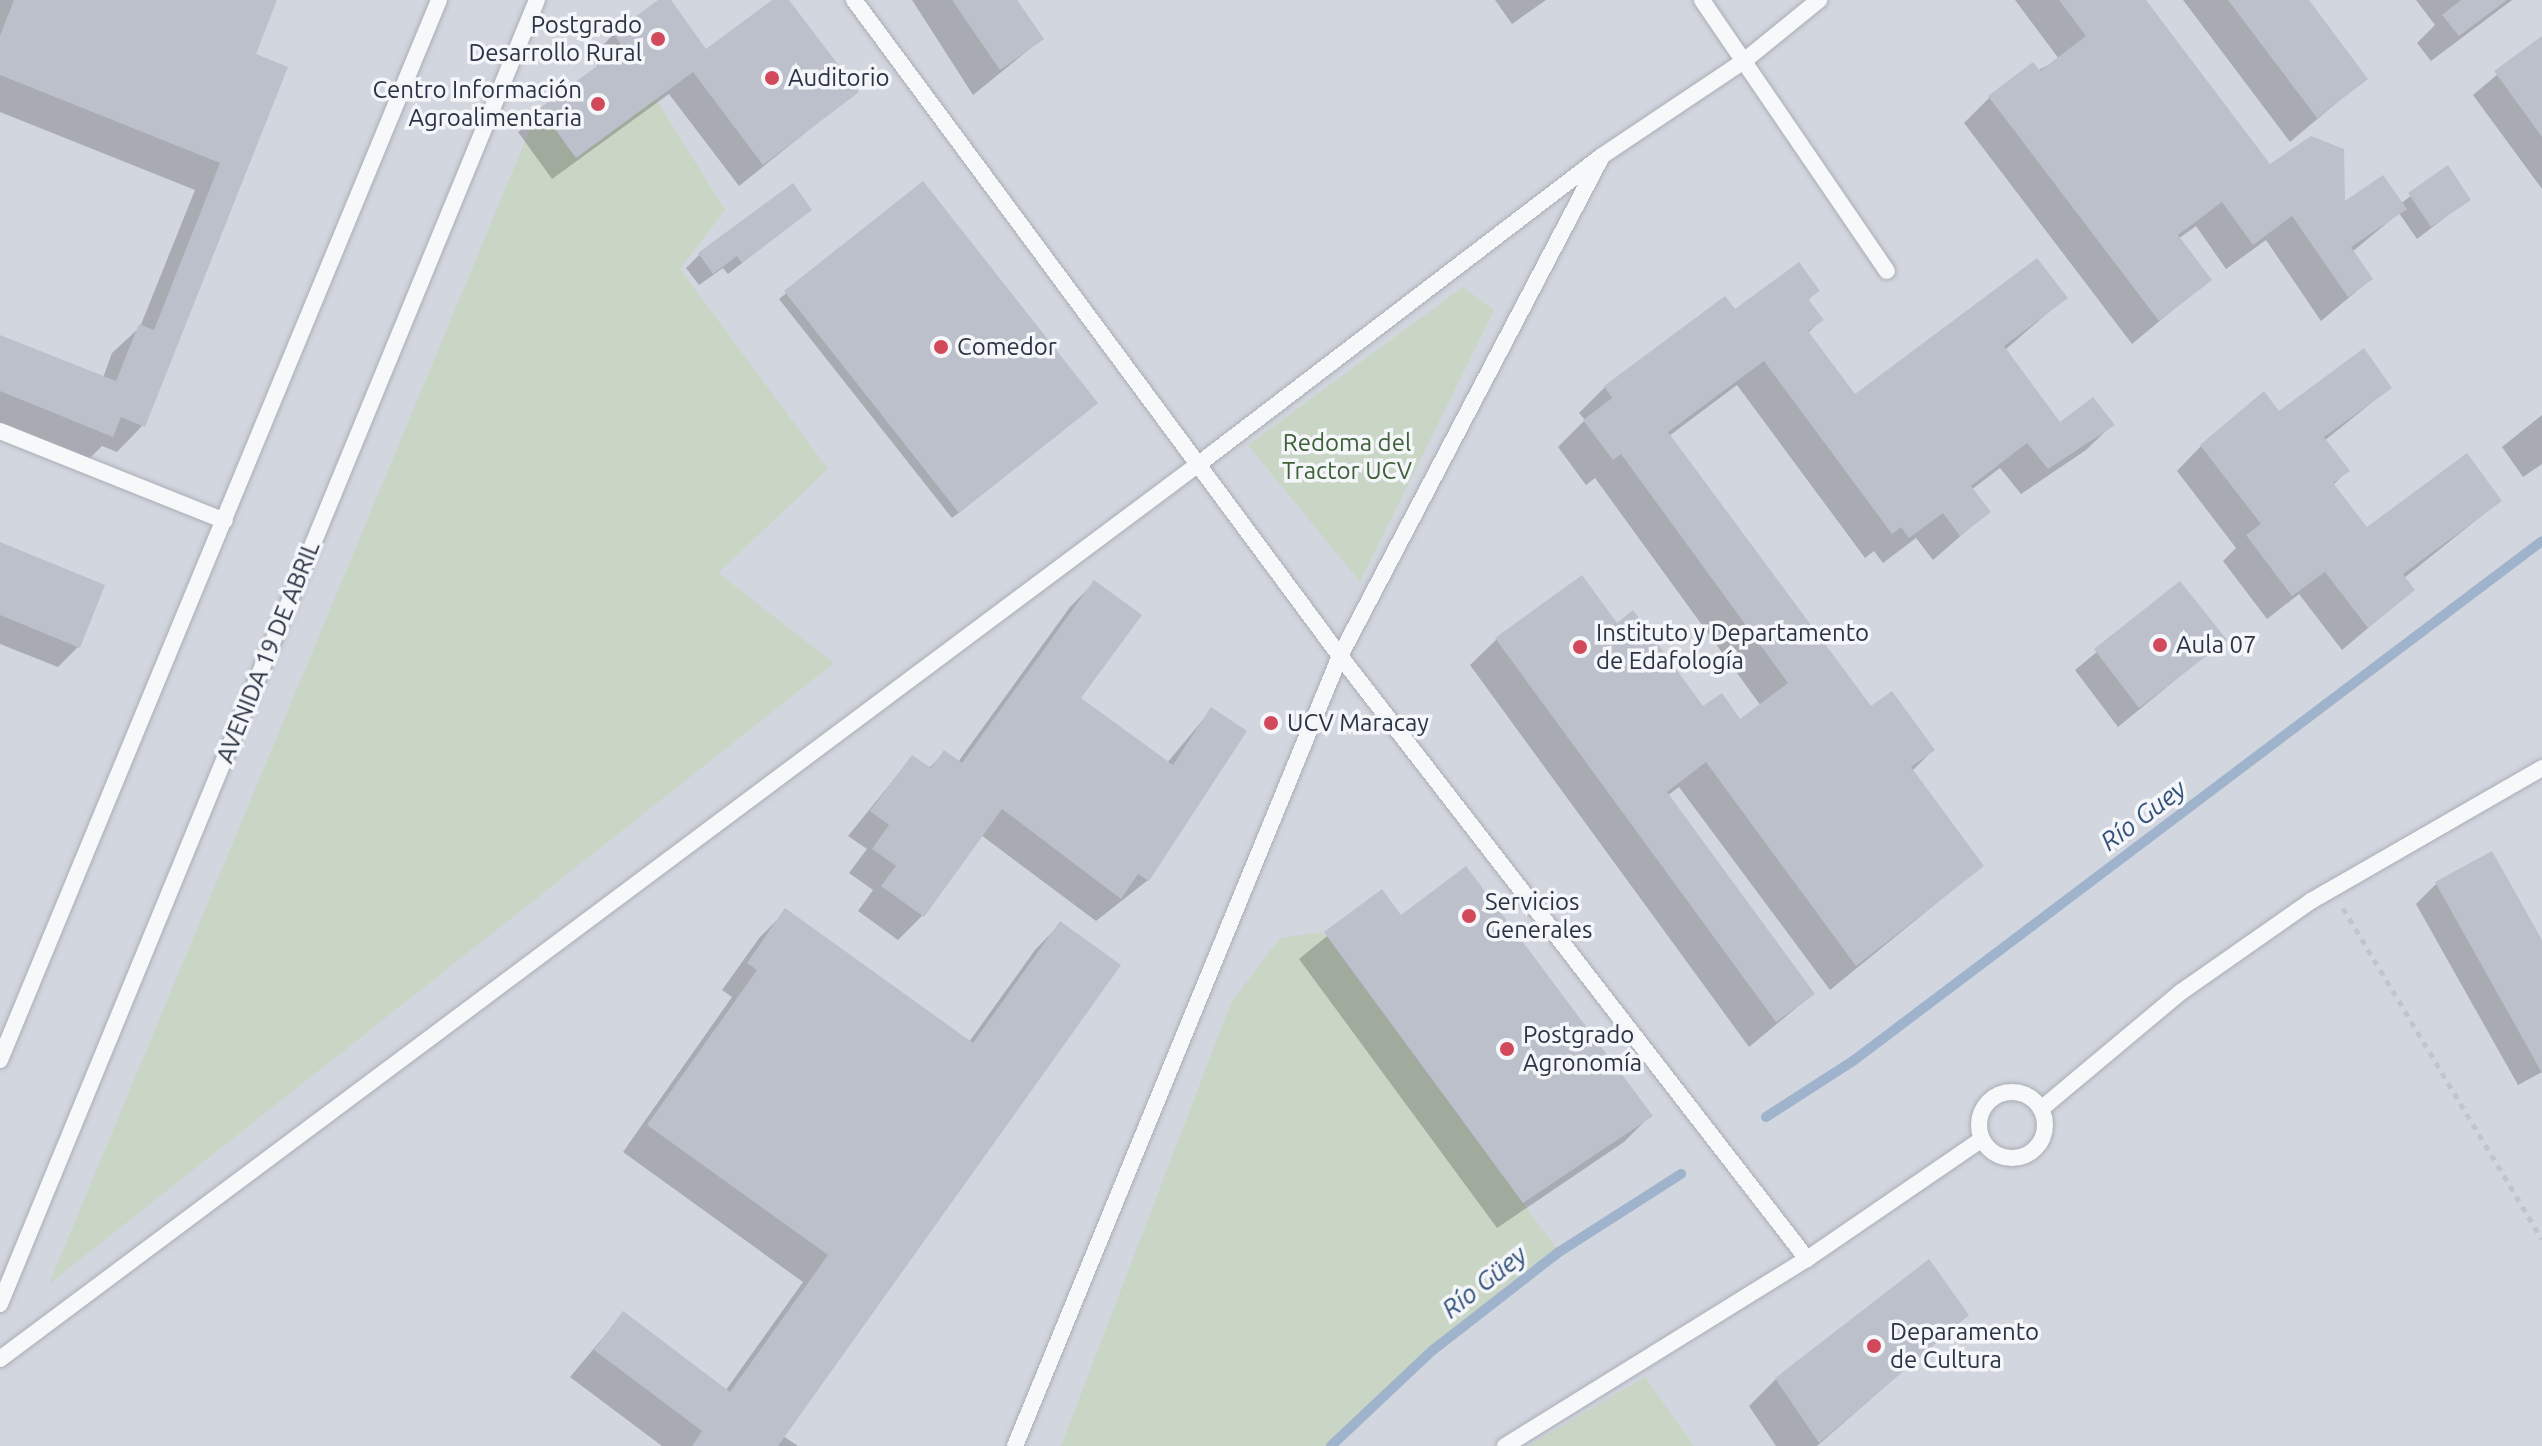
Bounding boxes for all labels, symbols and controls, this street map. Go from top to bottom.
place label: Postgrado Desarrollo Rural [468,11,642,67]
marker: Postgrado Desarrollo Rural [649,30,667,48]
place label: Auditorio [788,64,890,92]
marker: Auditorio [763,69,781,87]
place label: Centro Información Agroalimentaria [372,76,582,132]
marker: Centro Información Agroalimentaria [589,95,607,113]
place label: Comedor [957,333,1057,361]
marker: Comedor [932,338,950,356]
park label: Redoma del Tractor UCV [1282,429,1412,485]
street label: AVENIDA 19 DE ABRIL [210,537,326,767]
place label: Instituto y Departamento de Edafología [1596,619,1869,675]
place label: Aula 07 [2176,631,2257,659]
marker: Aula 07 [2151,636,2169,654]
marker: Instituto y Departamento de Edafología [1571,638,1589,656]
place label: UCV Maracay [1287,709,1429,737]
marker: UCV Maracay [1262,714,1280,732]
water label: Río Guey [2094,773,2192,857]
place label: Servicios Generales [1485,888,1592,944]
marker: Servicios Generales [1460,907,1478,925]
place label: Postgrado Agronomía [1523,1021,1642,1077]
marker: Postgrado Agronomía [1498,1040,1516,1058]
water label: Río Güey [1435,1239,1533,1325]
place label: Deparamento de Cultura [1890,1318,2039,1374]
marker: Deparamento de Cultura [1865,1337,1883,1355]

